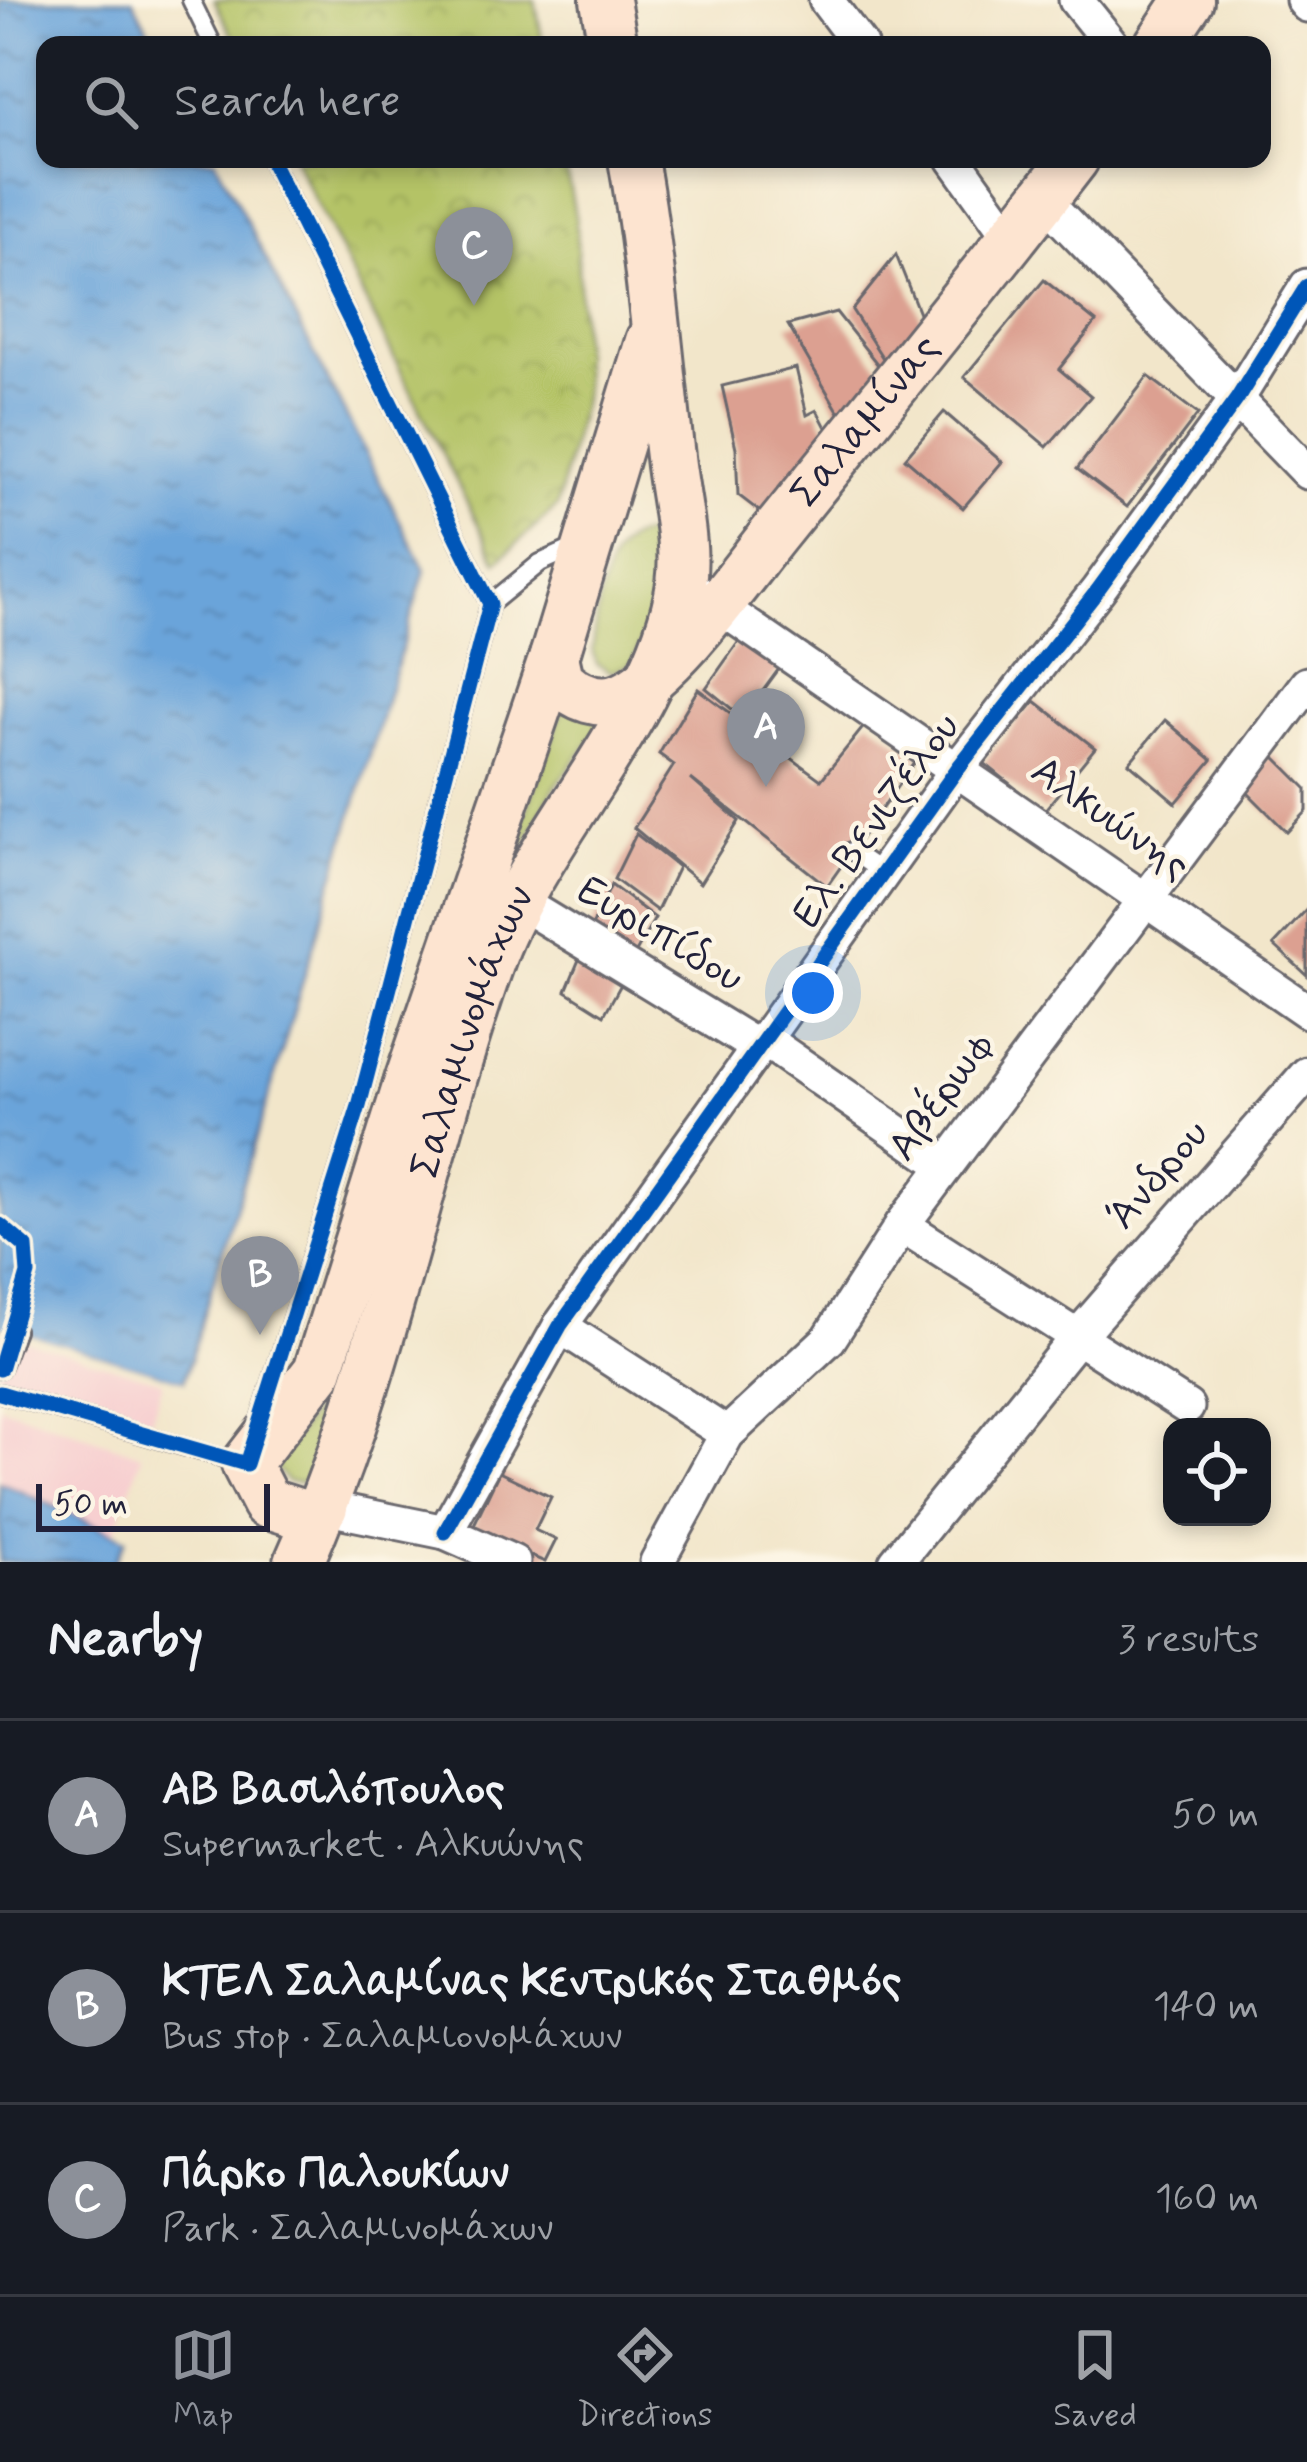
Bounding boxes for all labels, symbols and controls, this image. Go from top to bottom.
search box [36,36,1271,168]
icon: search [78,69,144,135]
text: Search here [174,73,401,132]
pin: C [435,207,513,306]
street label: Σαλαμίνας [778,323,952,519]
pin: A [727,688,805,787]
street label: Ελ. Βενιζέλου [780,702,974,940]
street label: Αλκυώνης [1019,744,1201,894]
street label: Ευριπίδου [567,864,753,1006]
street label: Σαλαμινομάχων [398,876,548,1185]
your location [783,963,843,1023]
street label: Αβέρωφ [875,1019,1008,1173]
street label: Άνδρου [1096,1108,1222,1242]
pin: B [221,1236,299,1335]
map controls [1163,1418,1271,1526]
button: locate [1163,1418,1271,1526]
scale bar [36,1478,270,1531]
text: 50 m [54,1483,128,1527]
text: Nearby [48,1607,203,1673]
text: 3 results [1118,1615,1259,1666]
text: ΑΒ Βασιλόπουλος [162,1761,505,1820]
text: A [74,1790,100,1841]
text: 50 m [1172,1790,1259,1841]
text: Supermarket · Αλκυώνης [162,1820,584,1871]
text: ΚΤΕΛ Σαλαμίνας Κεντρικός Σταθμός [162,1953,902,2012]
text: B [75,1982,99,2033]
text: 140 m [1153,1982,1259,2033]
text: Bus stop · Σαλαμιονομάχων [162,2012,622,2063]
text: Πάρκο Παλουκίων [162,2145,509,2204]
text: C [73,2174,101,2225]
text: 160 m [1155,2174,1259,2225]
text: Park · Σαλαμινομάχων [162,2204,553,2255]
tab: Map [170,2322,236,2438]
tab: Directions [577,2322,713,2438]
tab: Saved [1053,2322,1137,2438]

